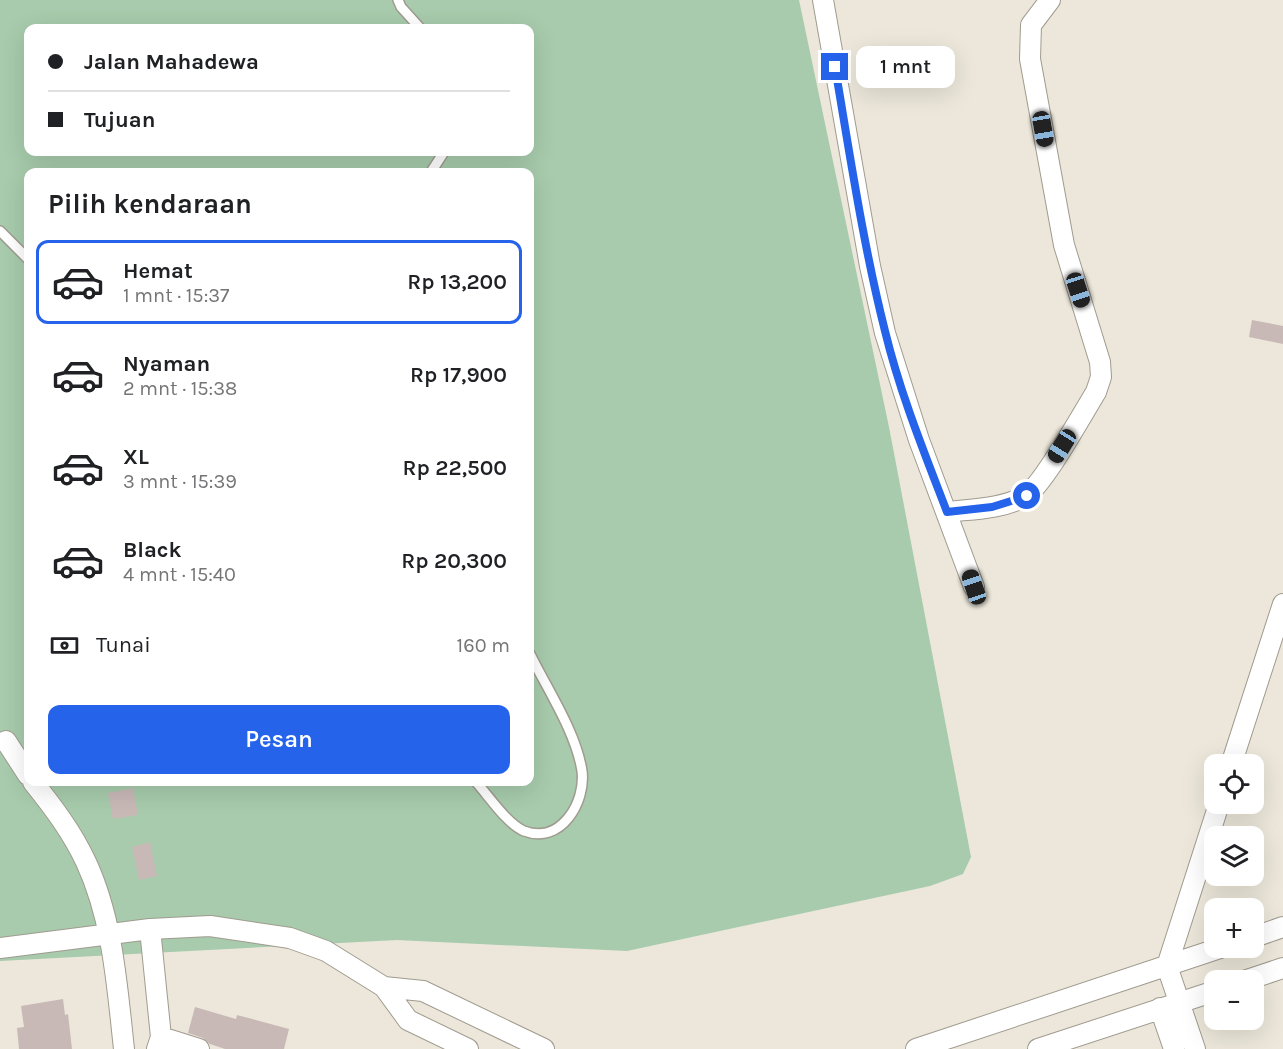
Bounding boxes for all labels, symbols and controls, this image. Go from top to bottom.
callout: 1 mnt [856,46,955,88]
text: Jalan Mahadewa [84,49,259,75]
route end [821,53,848,80]
text: 1 mnt [880,55,931,78]
text: Tujuan [84,107,155,133]
car [1031,110,1055,148]
text: Pilih kendaraan [48,188,252,220]
icon: car [51,255,105,309]
text: Hemat [123,258,193,284]
text: Rp 13,200 [407,269,507,295]
car [1064,270,1092,310]
text: 1 mnt · 15:37 [123,284,229,307]
icon: car [51,348,105,402]
text: Nyaman [123,351,210,377]
text: Rp 17,900 [410,362,507,388]
text: 2 mnt · 15:38 [123,377,237,400]
car [1045,426,1079,466]
icon: car [51,441,105,495]
text: XL [123,444,149,470]
text: Rp 22,500 [403,455,507,481]
text: 3 mnt · 15:39 [123,470,237,493]
route start [1013,482,1040,509]
icon: car [51,534,105,588]
text: Black [123,537,182,563]
text: Rp 20,300 [401,548,507,574]
text: 4 mnt · 15:40 [123,563,236,586]
car [960,567,988,607]
icon: cash [48,629,81,662]
text: Tunai [96,632,151,658]
text: 160 m [457,634,510,657]
button: Pesan [48,705,510,774]
map controls [1204,754,1264,1030]
button: locate [1204,754,1264,814]
button: layers [1204,826,1264,886]
button: + [1204,898,1264,958]
button: − [1204,970,1264,1030]

